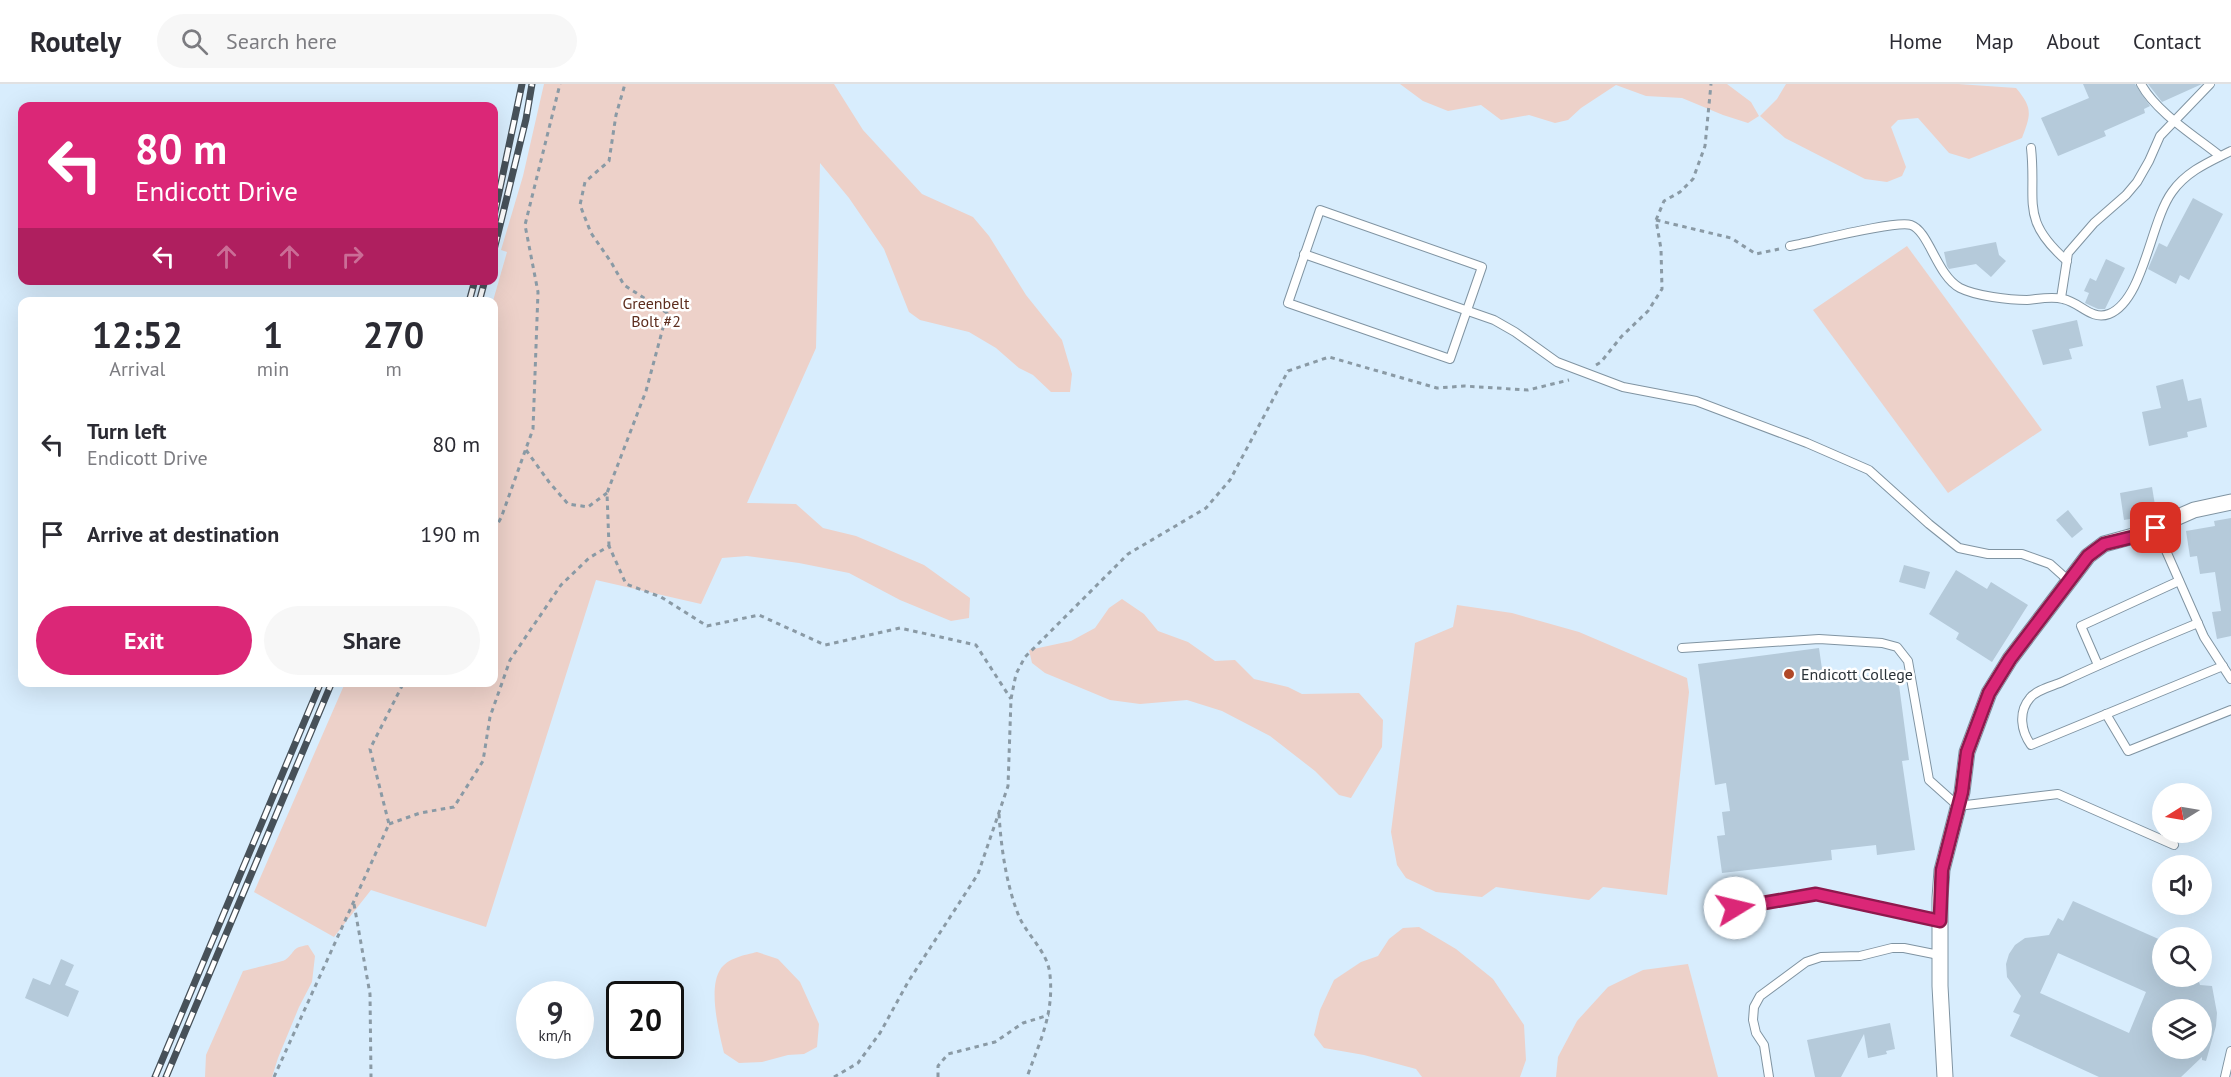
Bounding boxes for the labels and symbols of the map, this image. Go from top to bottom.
park label: Greenbelt Bolt #2 [623,293,690,331]
pin [2130,502,2181,553]
place label: Endicott College [1801,664,1913,684]
marker: Endicott College [1782,667,1796,681]
north arrow [2152,783,2212,843]
position arrow [1703,876,1767,940]
speed limit sign: 20 [606,981,684,1059]

